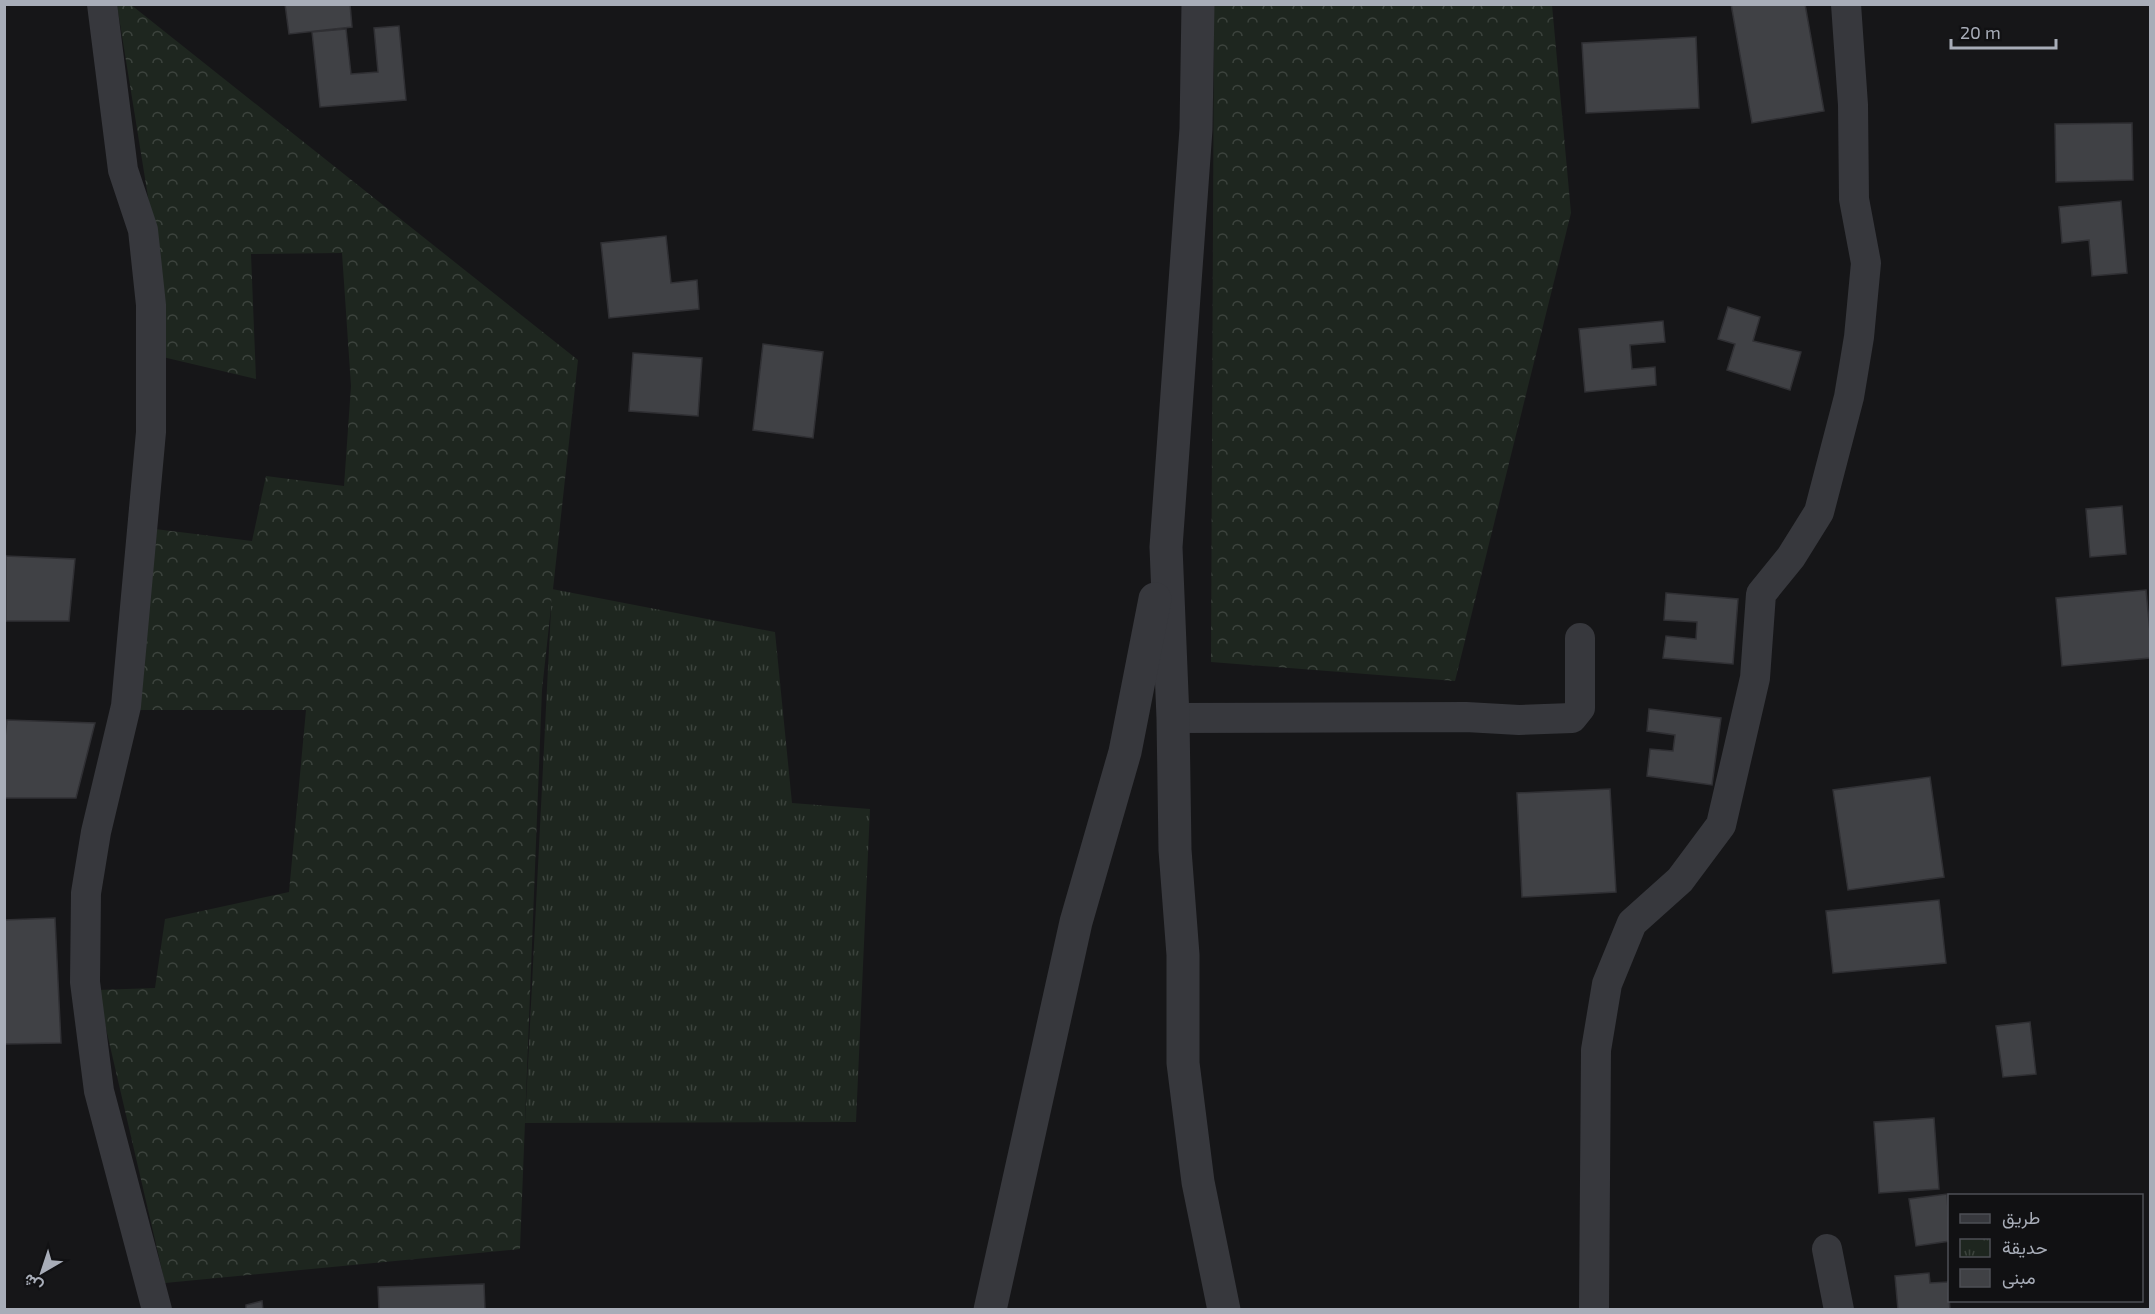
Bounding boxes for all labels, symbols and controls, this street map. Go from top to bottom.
scale bar [1951,12,2056,50]
text: 20 m [1960,21,2001,43]
legend [1948,1194,2143,1302]
text: طريق [2002,1206,2040,1229]
text: حديقة [2002,1236,2048,1258]
north arrow [12,1242,72,1302]
text: مبنى [2002,1266,2036,1289]
text: ش [19,1270,46,1297]

